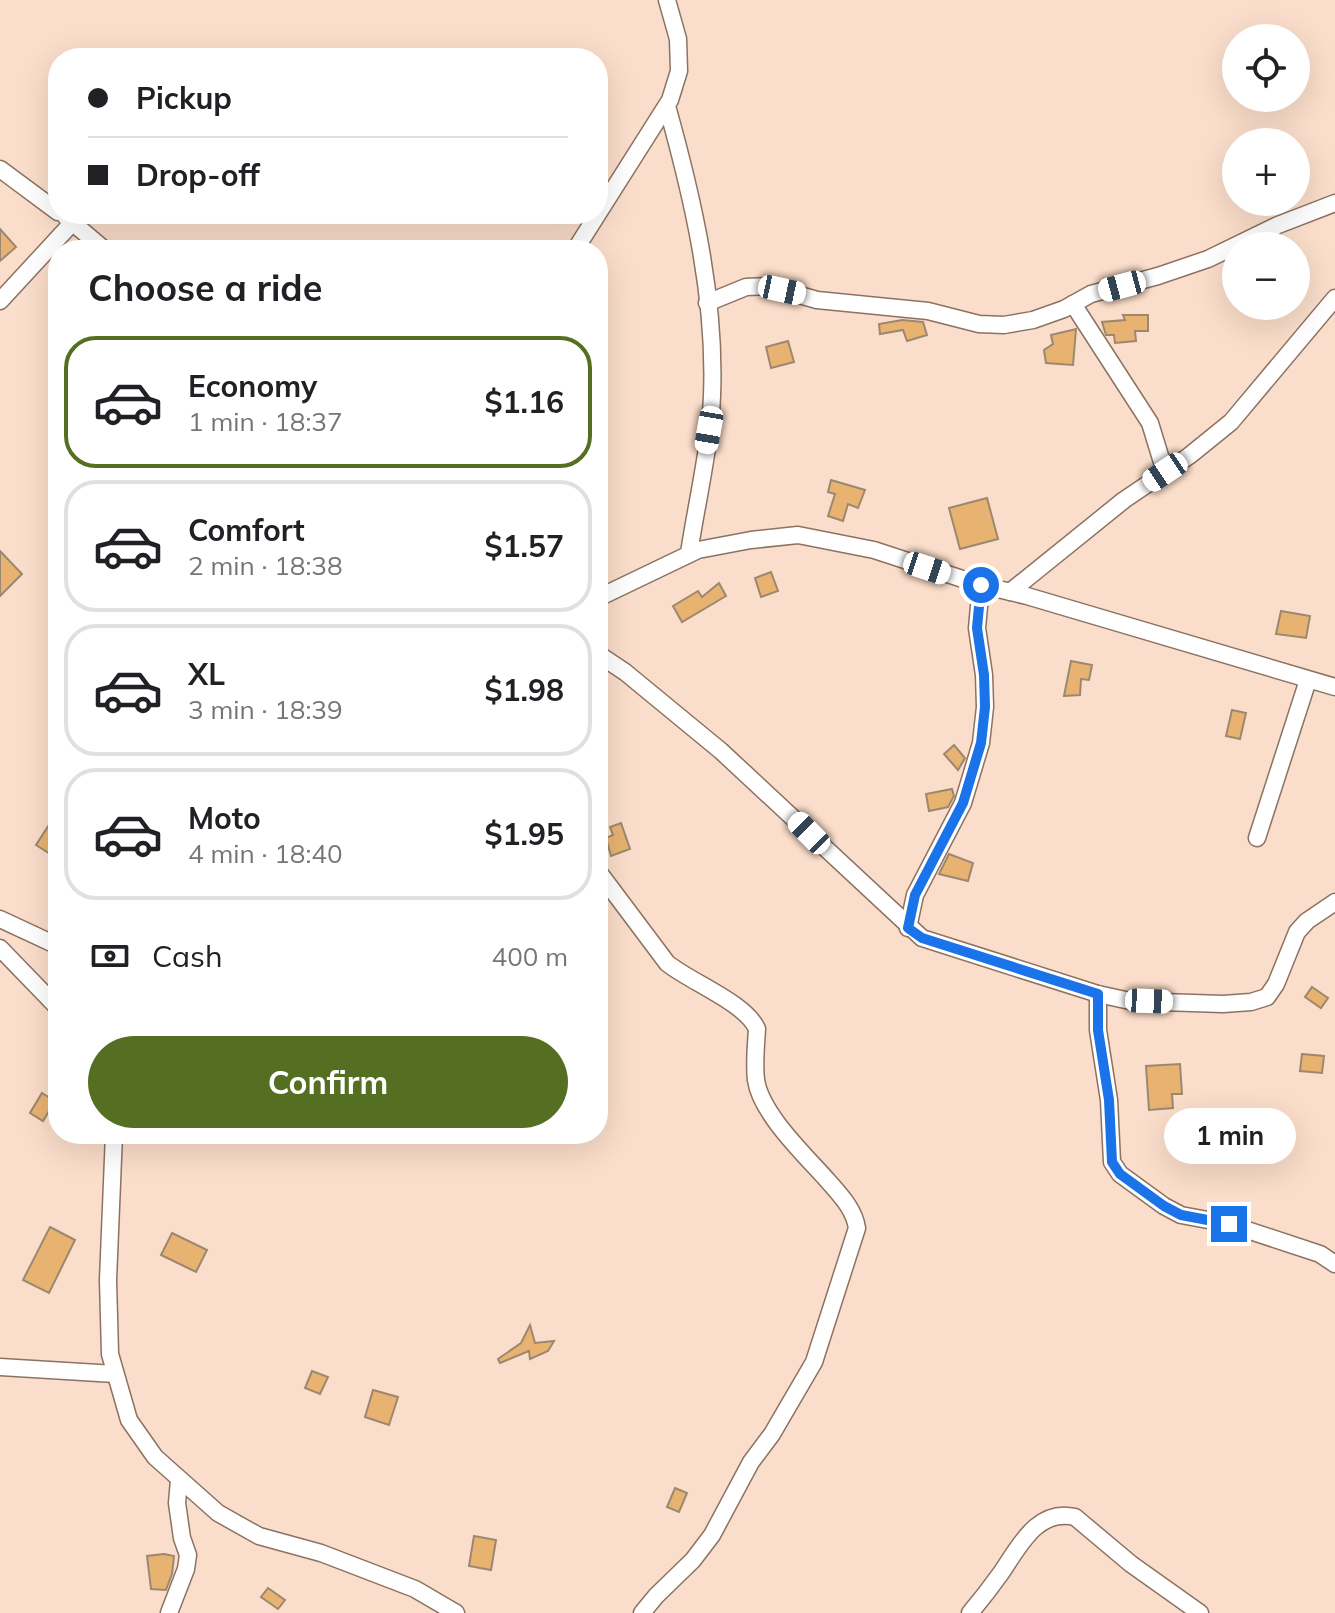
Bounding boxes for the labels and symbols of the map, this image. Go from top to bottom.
car [1096,268,1148,304]
car [756,273,808,307]
car [693,404,725,456]
car [1138,449,1192,495]
car [900,549,954,587]
route start [963,567,999,603]
car [784,808,834,858]
car [1125,988,1173,1014]
callout: 1 min [1163,1108,1295,1164]
route end [1211,1206,1247,1242]

